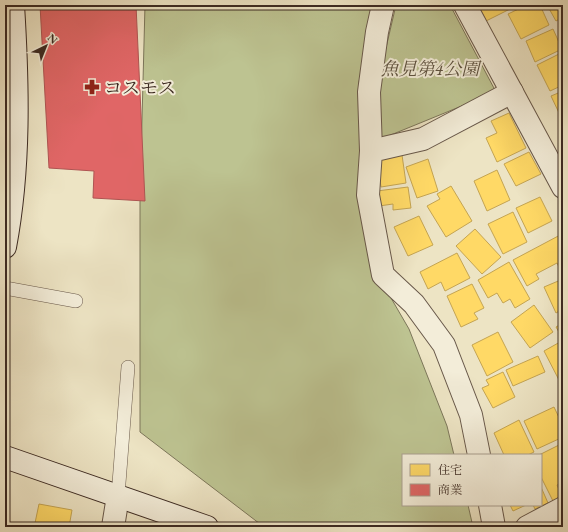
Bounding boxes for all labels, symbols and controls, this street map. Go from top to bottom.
north arrow [26,26,66,66]
text: N [45,31,61,47]
park label: 魚見第4公園 [381,57,482,80]
place label: コスモス [104,76,176,99]
pharmacy icon: コスモス [83,78,101,96]
legend [402,454,542,506]
text: 住宅 [438,462,462,478]
text: 商業 [438,482,462,498]

